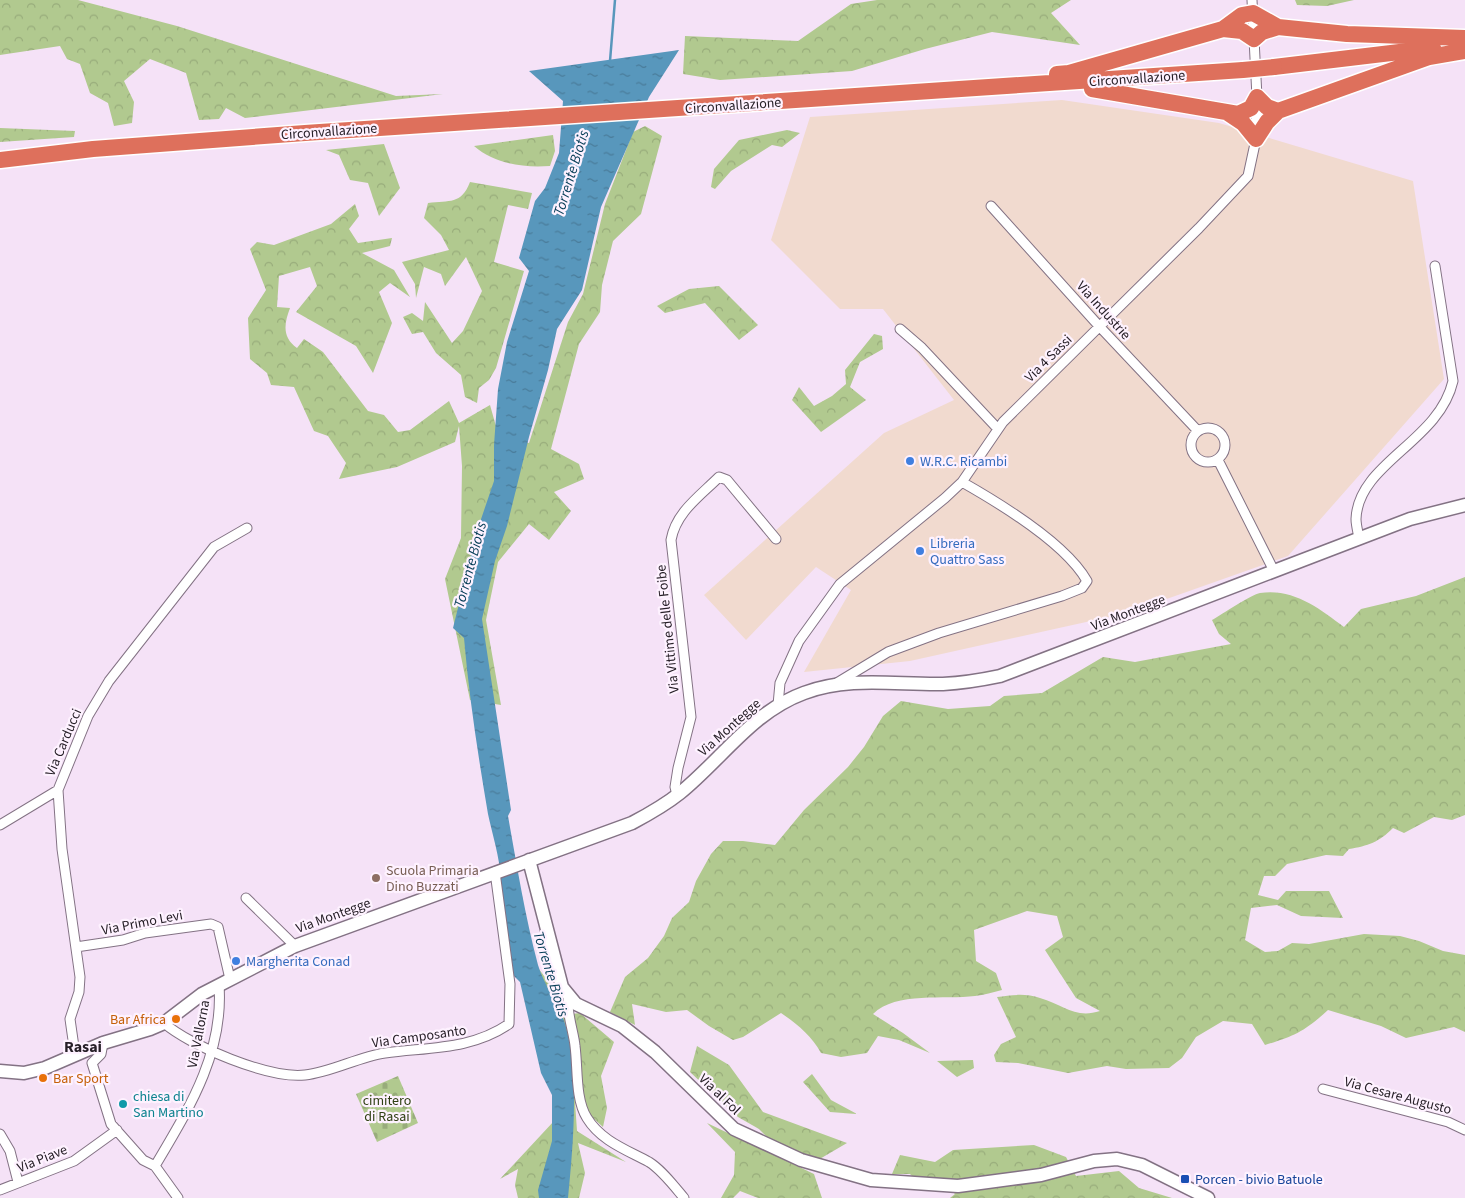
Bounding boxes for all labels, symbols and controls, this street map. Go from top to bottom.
street label: Circonvallazione [1088,66,1186,92]
street label: Circonvallazione [684,93,782,119]
street label: Circonvallazione [280,119,378,145]
water label: Torrente Biotis [548,128,594,219]
street label: Via Industrie [1071,277,1135,344]
street label: Via 4 Sassi [1020,330,1077,387]
place label: W.R.C. Ricambi [920,452,1007,472]
marker: W.R.C. Ricambi [904,455,916,467]
water label: Torrente Biotis [449,520,492,611]
place label: Libreria Quattro Sass [930,534,1004,570]
marker: Libreria Quattro Sass [914,545,926,557]
street label: Via Vittime delle Foibe [651,564,685,694]
street label: Via Montegge [1088,590,1168,636]
street label: Via Montegge [694,694,765,761]
street label: Via Carducci [41,706,87,779]
place label: Scuola Primaria Dino Buzzati [386,861,479,897]
marker: Scuola Primaria Dino Buzzati [370,872,382,884]
street label: Via Montegge [293,893,374,939]
street label: Via Primo Levi [100,905,185,941]
water label: Torrente Biotis [528,929,574,1020]
place label: Margherita Conad [246,952,350,972]
marker: Margherita Conad [230,955,242,967]
street label: Via Vallorna [183,999,215,1070]
place label: Bar Africa [110,1010,166,1030]
marker: Bar Africa [170,1013,182,1025]
street label: Via Camposanto [371,1020,468,1054]
district label: Rasai [64,1036,102,1058]
place label: Bar Sport [53,1069,109,1089]
street label: Via al Fol [694,1070,745,1120]
marker: Bar Sport [37,1072,49,1084]
street label: Via Cesare Augusto [1342,1072,1454,1120]
place label: chiesa di San Martino [133,1087,204,1123]
park label: cimitero di Rasai [363,1091,411,1127]
marker: chiesa di San Martino [117,1098,129,1110]
street label: Via Piave [14,1140,70,1178]
place label: Porcen - bivio Batuole [1195,1170,1323,1190]
marker: Porcen - bivio Batuole [1179,1173,1191,1185]

